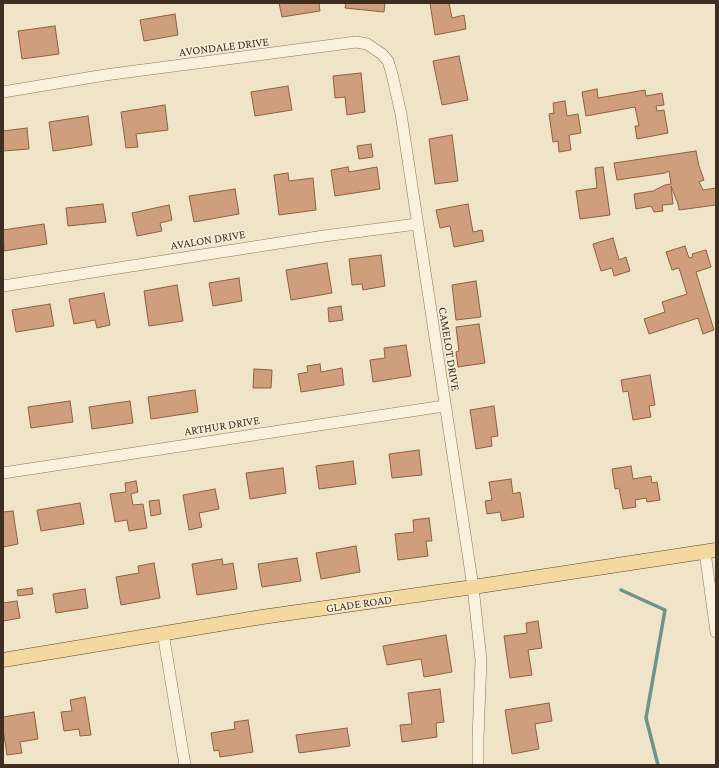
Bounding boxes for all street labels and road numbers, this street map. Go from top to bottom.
street label: AVONDALE DRIVE [178,34,270,60]
street label: AVALON DRIVE [170,227,246,253]
street label: CAMELOT DRIVE [435,306,463,392]
street label: ARTHUR DRIVE [183,413,261,439]
street label: GLADE ROAD [325,592,393,616]

